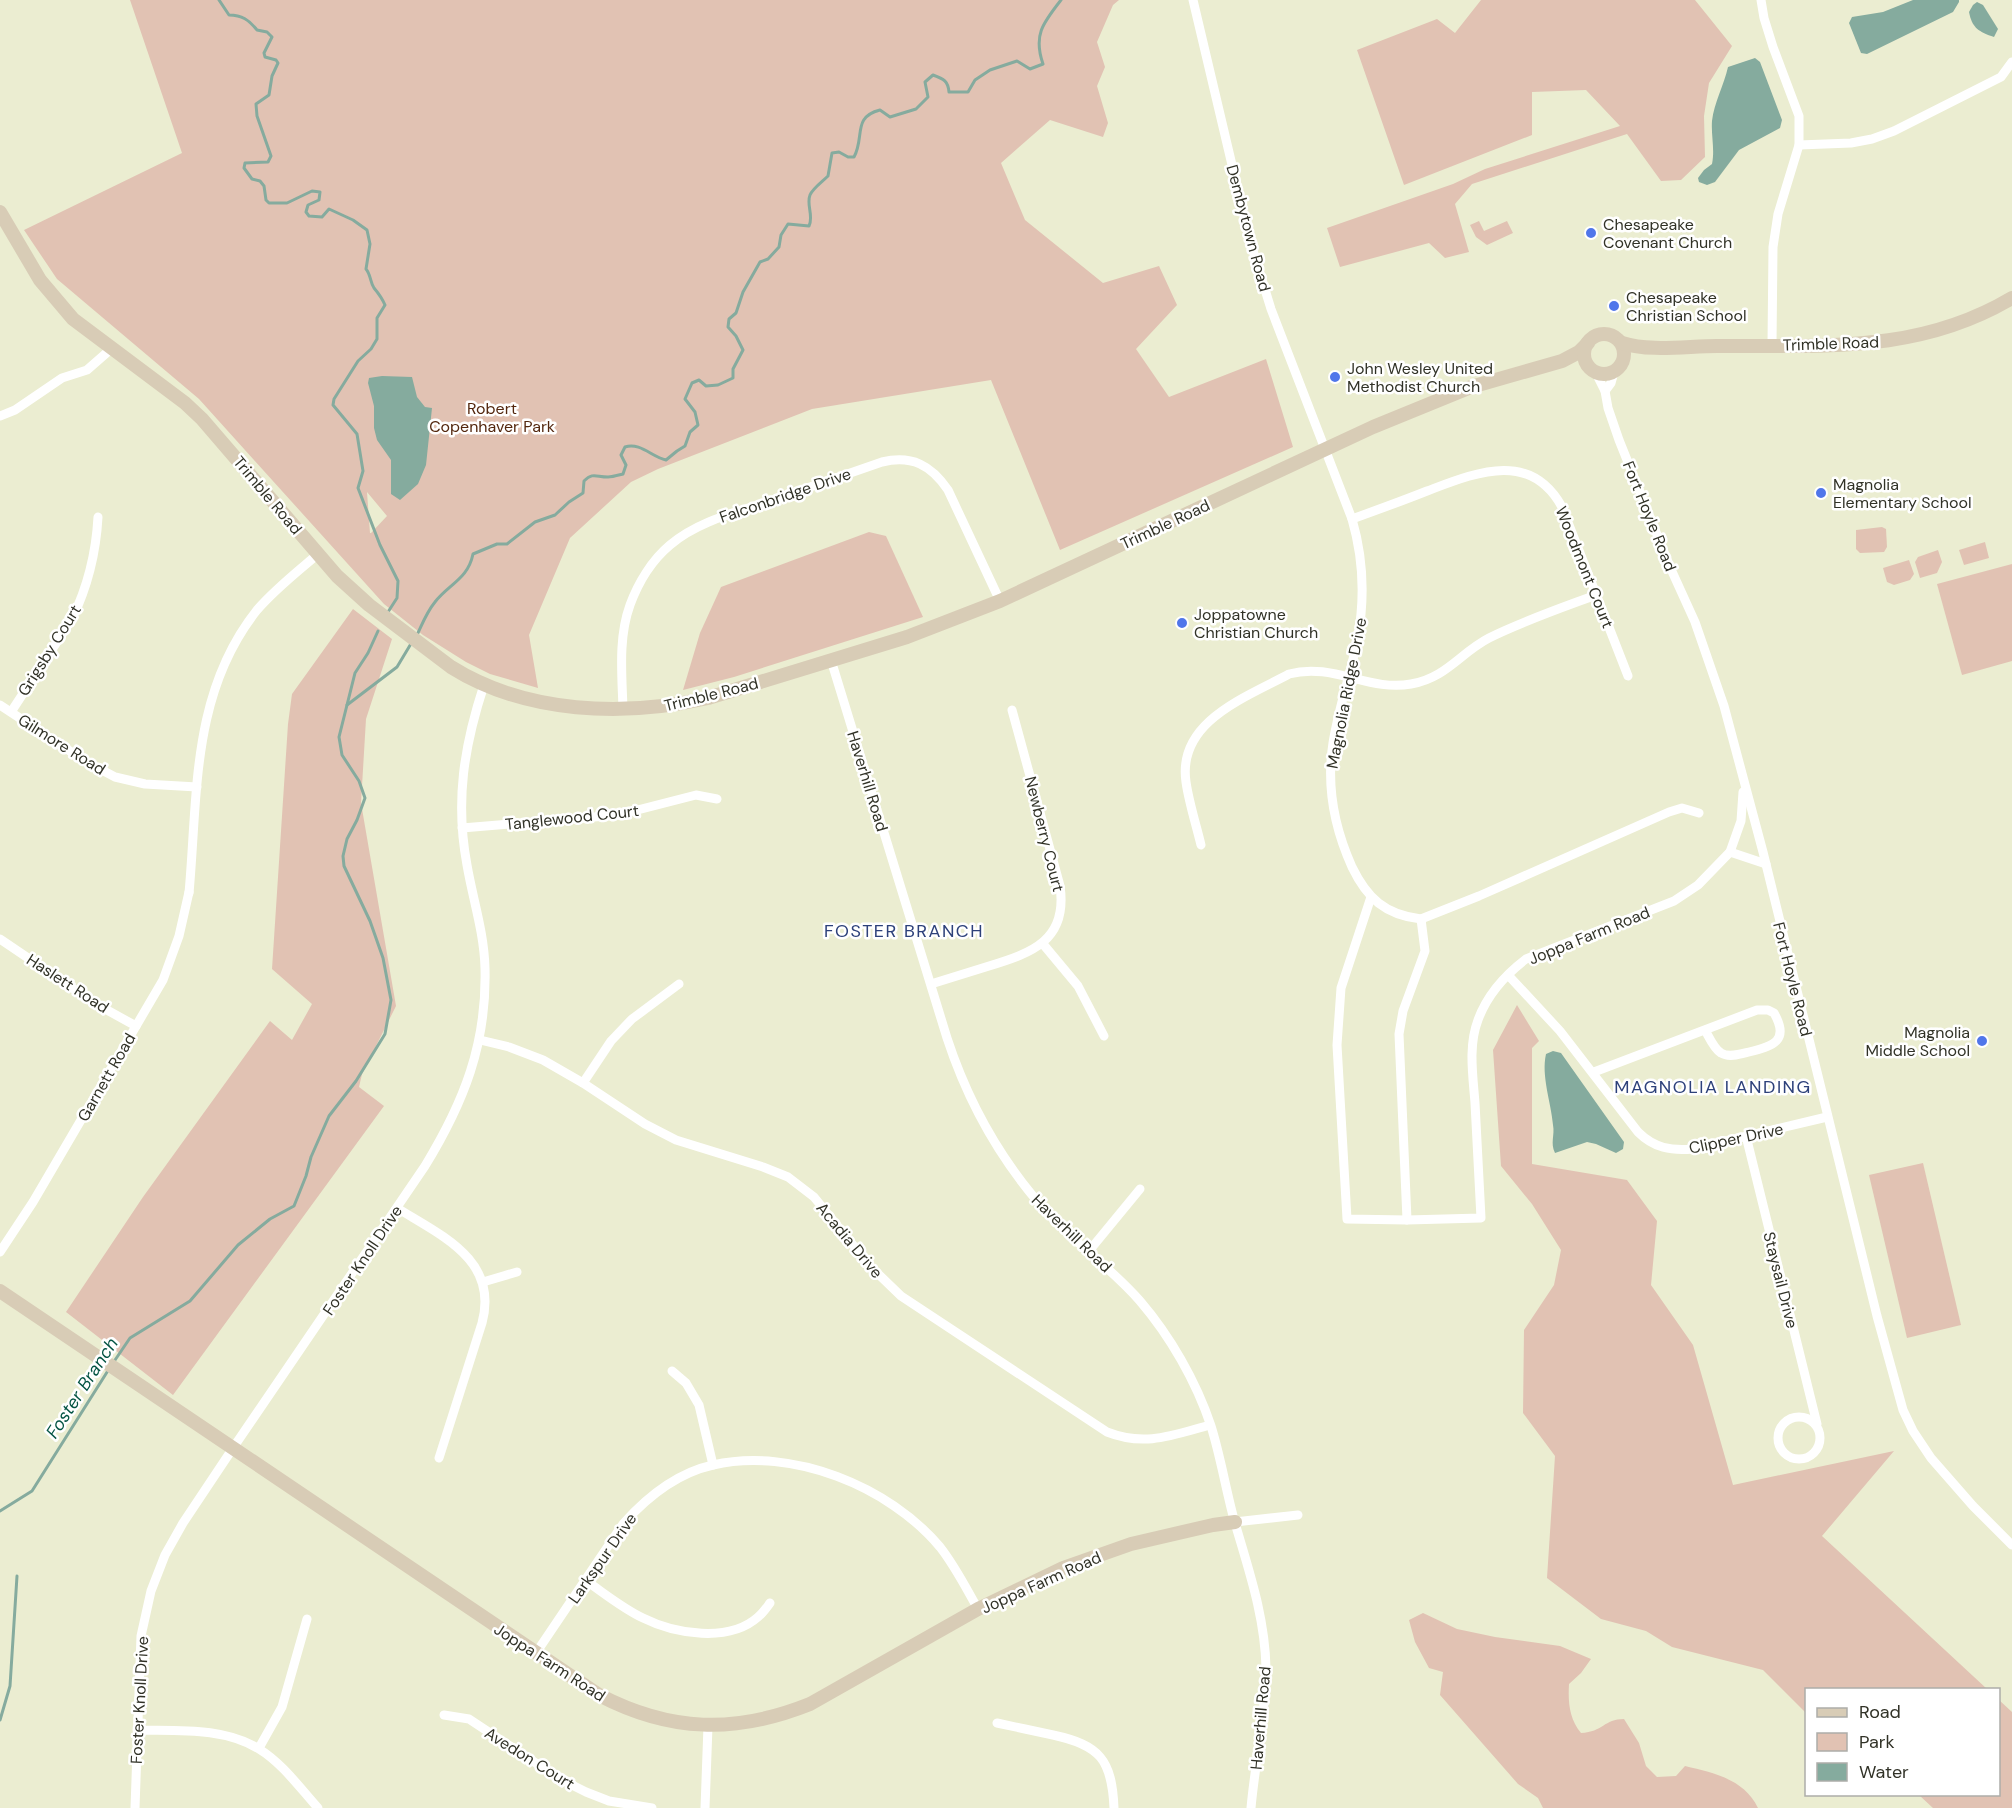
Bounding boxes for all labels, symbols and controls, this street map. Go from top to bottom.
street label: Dembytown Road [1221,162,1276,294]
place label: Chesapeake Covenant Church [1603,214,1732,253]
marker: Chesapeake Covenant Church [1584,226,1598,240]
place label: Chesapeake Christian School [1626,287,1747,326]
marker: Chesapeake Christian School [1607,299,1621,313]
street label: Trimble Road [1783,331,1879,356]
place label: John Wesley United Methodist Church [1347,358,1493,397]
marker: John Wesley United Methodist Church [1328,370,1342,384]
park label: Robert Copenhaver Park [429,398,555,437]
street label: Trimble Road [229,452,307,539]
street label: Fort Hoyle Road [1618,458,1681,574]
street label: Falconbridge Drive [717,463,854,528]
place label: Magnolia Elementary School [1833,474,1971,513]
marker: Magnolia Elementary School [1814,486,1828,500]
street label: Trimble Road [1117,495,1213,554]
street label: Woodmont Court [1551,503,1619,631]
street label: Grigsby Court [13,601,86,700]
place label: Joppatowne Christian Church [1194,604,1318,643]
marker: Joppatowne Christian Church [1175,616,1189,630]
street label: Magnolia Ridge Drive [1322,616,1371,770]
street label: Trimble Road [662,673,760,716]
street label: Gilmore Road [14,709,109,780]
street label: Haverhill Road [842,728,893,834]
street label: Newberry Court [1020,774,1069,894]
street label: Tanglewood Court [504,800,640,835]
street label: Joppa Farm Road [1525,902,1653,969]
district label: FOSTER BRANCH [824,919,984,943]
street label: Fort Hoyle Road [1768,920,1817,1038]
street label: Haslett Road [23,949,113,1018]
place label: Magnolia Middle School [1866,1022,1970,1061]
street label: Garnett Road [73,1029,140,1125]
marker: Magnolia Middle School [1975,1034,1989,1048]
district label: MAGNOLIA LANDING [1614,1075,1812,1099]
street label: Clipper Drive [1687,1118,1785,1159]
street label: Haverhill Road [1027,1190,1116,1277]
street label: Acadia Drive [812,1198,887,1283]
street label: Foster Knoll Drive [318,1201,407,1319]
street label: Staysail Drive [1758,1230,1803,1331]
water label: Foster Branch [40,1333,124,1443]
street label: Larkspur Drive [563,1509,641,1608]
street label: Joppa Farm Road [978,1547,1104,1618]
street label: Joppa Farm Road [490,1619,610,1706]
street label: Foster Knoll Drive [126,1636,153,1764]
street label: Haverhill Road [1246,1665,1275,1771]
legend [1805,1688,2000,1796]
text: Road [1859,1700,1901,1724]
street label: Avedon Court [481,1722,579,1794]
text: Park [1859,1730,1895,1754]
text: Water [1859,1760,1909,1784]

